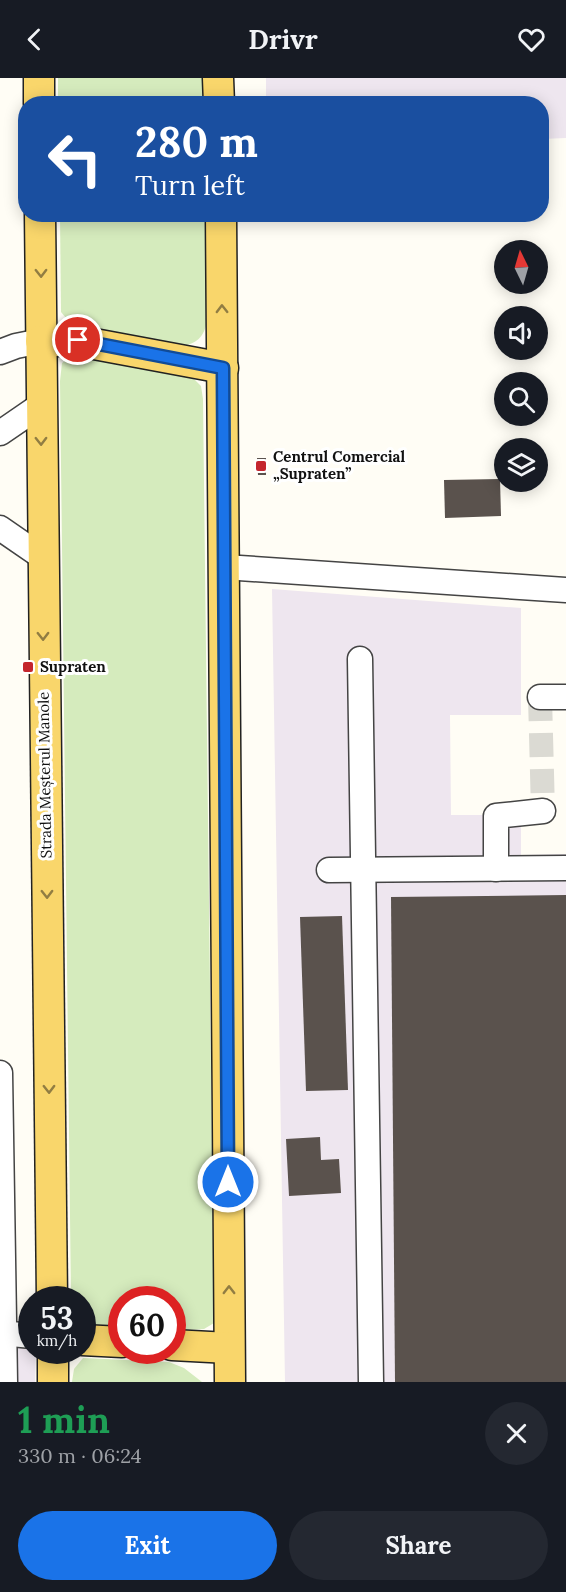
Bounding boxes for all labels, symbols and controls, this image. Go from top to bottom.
text: Drivr [248,22,318,56]
icon: back [18,23,51,56]
icon: heart [515,23,548,56]
text: 280 m [135,115,258,169]
icon: left [36,120,114,198]
text: Turn left [135,168,245,202]
north arrow [494,240,548,294]
map controls [494,240,548,492]
one-way arrow [35,268,47,277]
one-way arrow [216,305,228,314]
button: sound [494,306,548,360]
pin [52,314,103,365]
icon: arrive [61,323,94,356]
button: search [494,372,548,426]
one-way arrow [35,437,47,446]
button: layers [494,438,548,492]
place label: Centrul Comercial „Supraten” [273,447,405,483]
marker: Centrul Comercial „Supraten” [254,459,268,473]
one-way arrow [37,632,50,641]
place label: Supraten [40,657,106,676]
marker: Supraten [21,660,35,674]
street label: Strada Meșterul Manole [34,691,55,859]
one-way arrow [41,890,53,899]
one-way arrow [43,1085,56,1094]
position arrow [196,1150,260,1214]
one-way arrow [223,1285,235,1294]
speed limit sign: 60 [108,1286,186,1364]
text: 53 [40,1299,73,1337]
text: km/h [37,1331,77,1350]
text: 1 min [18,1397,110,1443]
button: close [485,1402,548,1465]
text: 330 m · 06:24 [18,1443,141,1468]
button: Exit [18,1511,277,1580]
button: Share [289,1511,548,1580]

